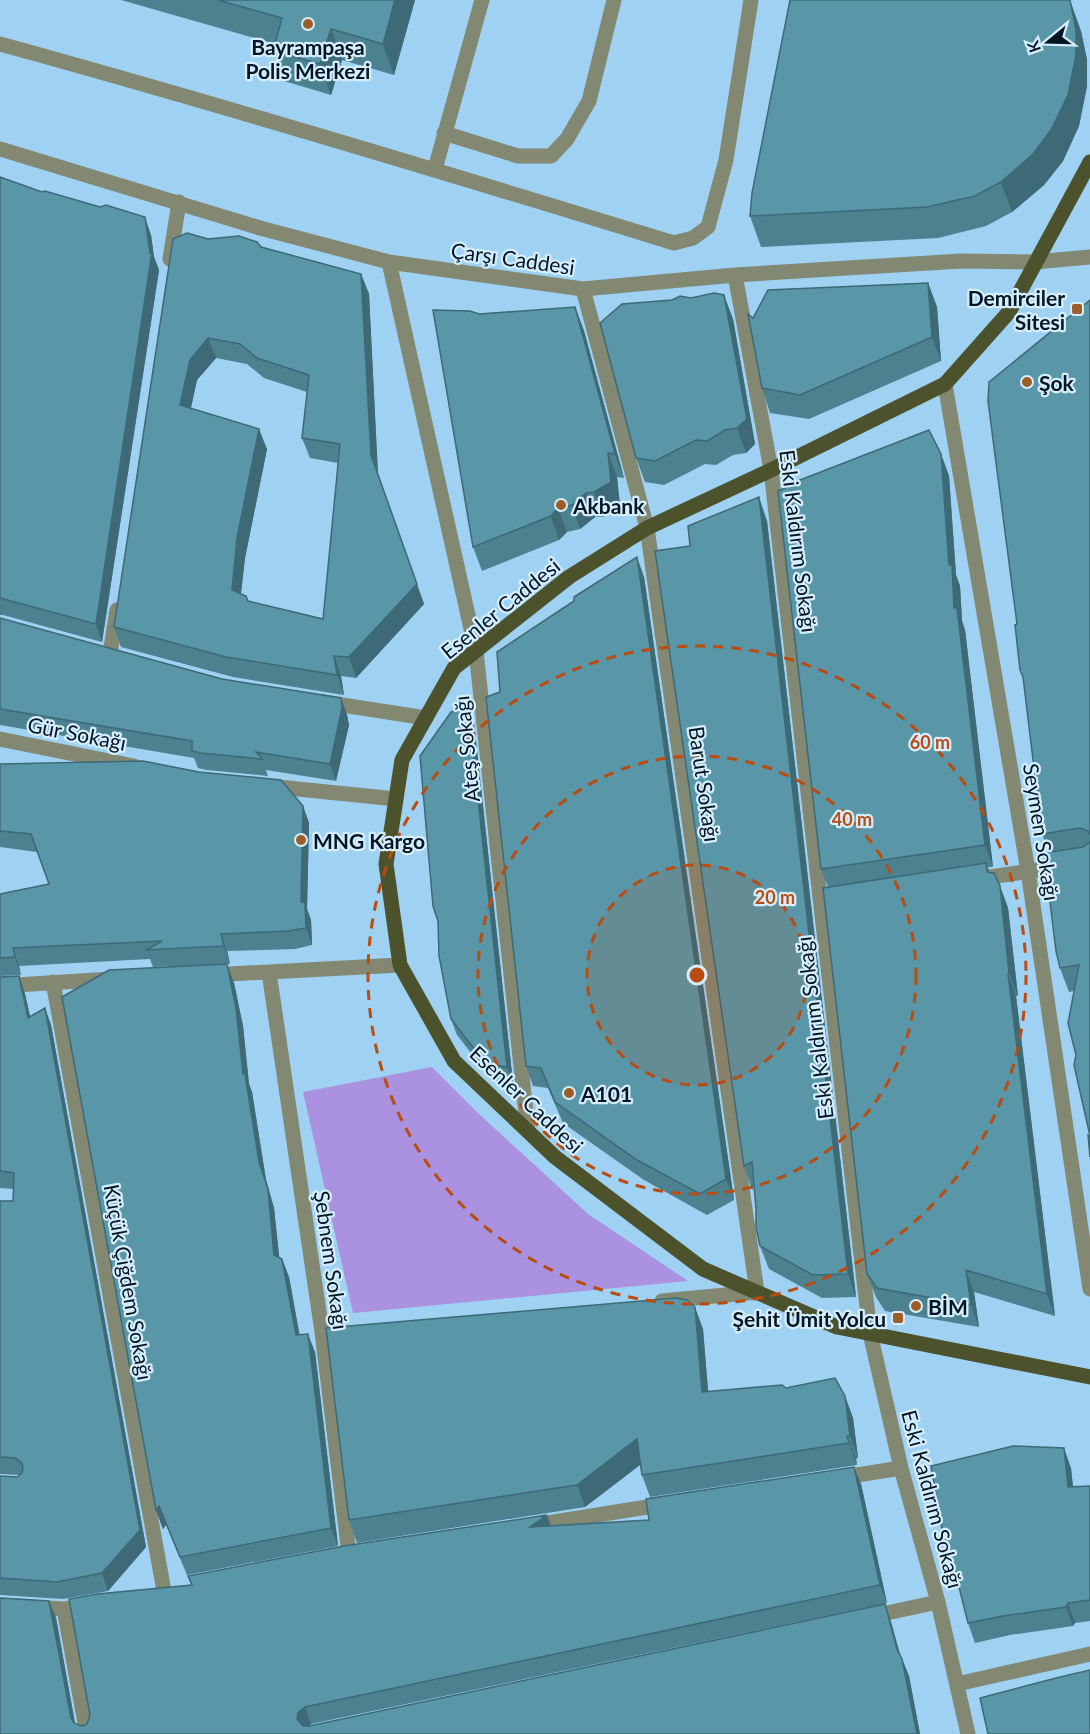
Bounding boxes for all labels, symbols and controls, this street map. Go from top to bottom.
north arrow [1018,12,1078,72]
marker: Bayrampaşa Polis Merkezi [301,17,315,31]
place label: Bayrampaşa Polis Merkezi [246,34,370,83]
text: K [1022,38,1044,55]
street label: Çarşı Caddesi [449,237,577,279]
place label: Demirciler Sitesi [968,285,1065,334]
marker: Demirciler Sitesi [1070,302,1084,316]
place label: Şok [1039,370,1075,395]
marker: Şok [1020,375,1034,389]
street label: Eski Kaldırım Sokağı [775,448,823,634]
place label: Akbank [572,493,645,518]
marker: Akbank [554,498,568,512]
street label: Esenler Caddesi [436,552,564,664]
street label: Ateş Sokağı [448,695,484,803]
street label: Gür Sokağı [26,711,128,755]
street label: Barut Sokağı [685,725,725,843]
text: 60 m [910,731,950,753]
street label: Seymen Sokağı [1019,762,1065,902]
text: 40 m [832,808,872,830]
place label: MNG Kargo [313,828,425,853]
marker: MNG Kargo [294,833,308,847]
text: 20 m [755,886,795,908]
street label: Eski Kaldırım Sokağı [790,935,838,1121]
centre of rings [687,965,707,985]
street label: Esenler Caddesi [465,1040,589,1158]
place label: A101 [580,1081,632,1106]
marker: A101 [562,1086,576,1100]
street label: Küçük Çiğdem Sokağı [99,1182,159,1382]
street label: Şebnem Sokağı [310,1189,354,1331]
place label: BİM [928,1294,968,1319]
marker: BİM [909,1299,923,1313]
place label: Şehit Ümit Yolcu [732,1306,886,1331]
marker: Şehit Ümit Yolcu [891,1311,905,1325]
street label: Eski Kaldırım Sokağı [897,1407,969,1591]

